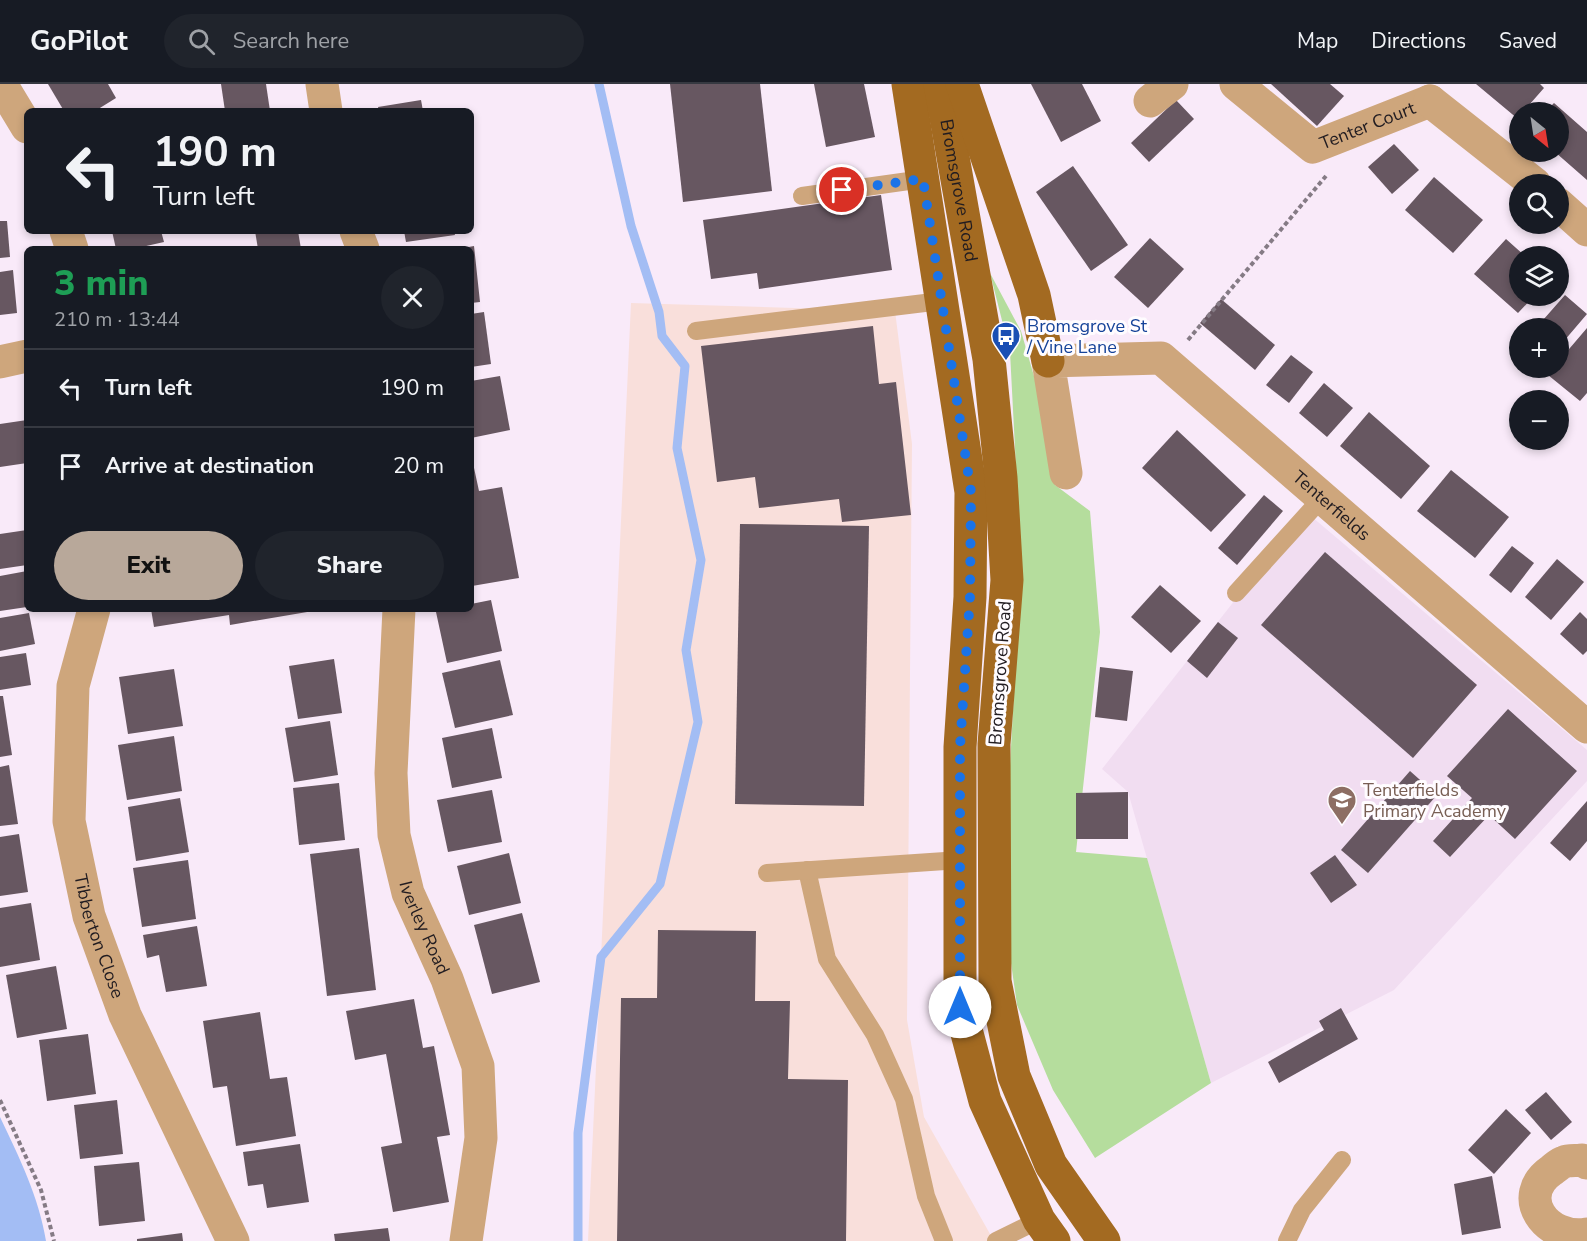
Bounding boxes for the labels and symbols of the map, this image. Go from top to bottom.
street label: Tenter Court [1316,96,1419,155]
north arrow [1509,102,1569,162]
street label: Bromsgrove Road [934,117,983,264]
pin [816,164,867,215]
place label: Bromsgrove St / Vine Lane [1026,314,1148,359]
bus stop icon: Bromsgrove St / Vine Lane [990,320,1022,362]
street label: Tenterfields [1287,465,1376,546]
street label: Bromsgrove Road [983,600,1017,746]
place label: Tenterfields Primary Academy [1363,778,1507,823]
school or university icon: Tenterfields Primary Academy [1326,784,1358,826]
street label: Tibberton Close [68,872,130,1002]
street label: Iverley Road [393,878,455,978]
position arrow [928,975,992,1039]

